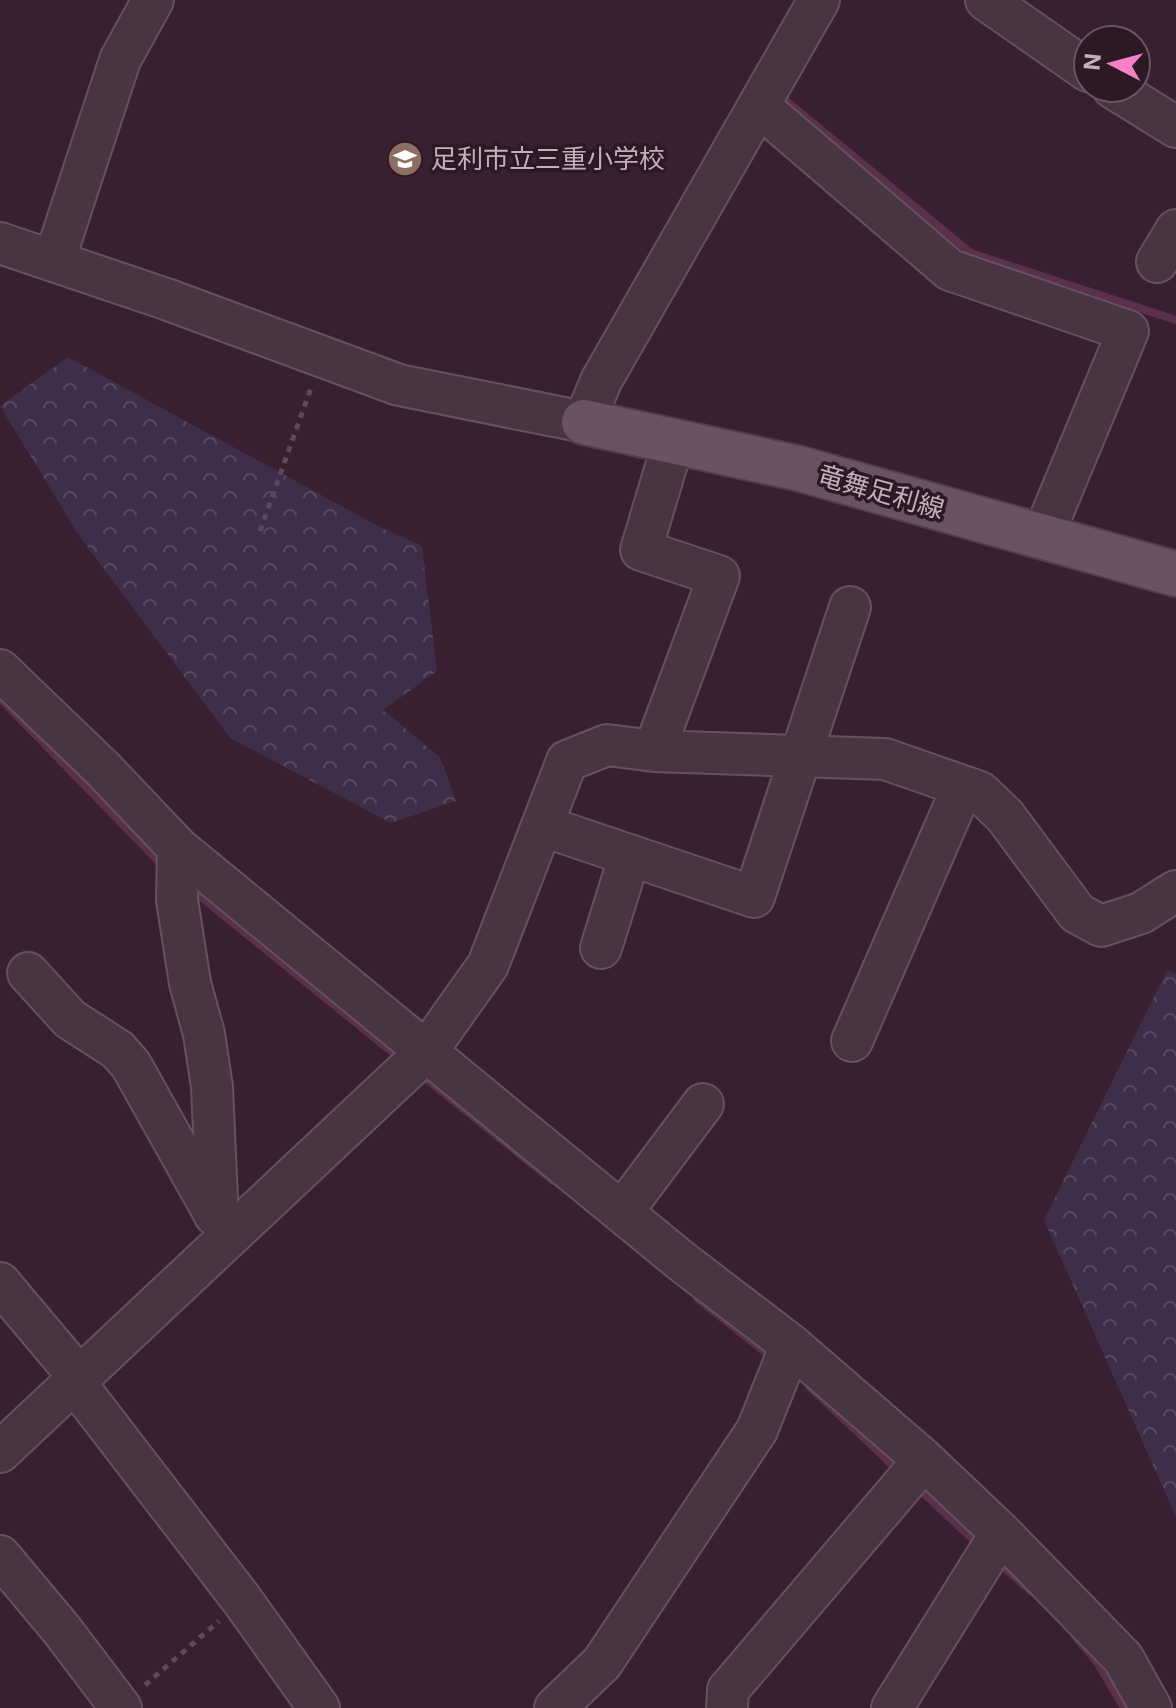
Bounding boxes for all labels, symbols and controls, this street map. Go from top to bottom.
north arrow [1072,24,1152,104]
text: N [1078,52,1106,72]
school or university icon: 足利市立三重小学校 [386,140,424,178]
place label: 足利市立三重小学校 [431,143,665,174]
street label: 竜舞足利線 [814,459,948,524]

